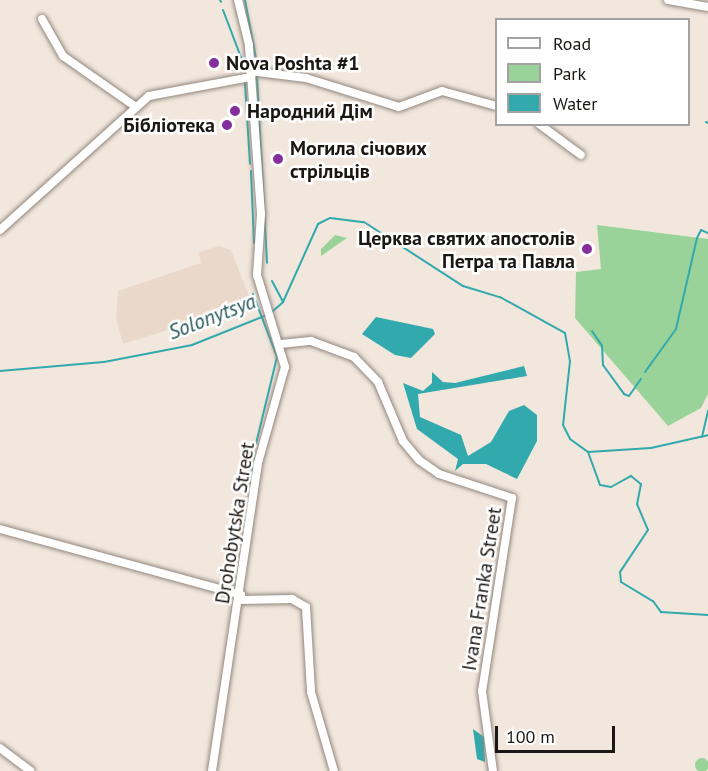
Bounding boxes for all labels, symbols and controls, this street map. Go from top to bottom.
legend [495,18,690,126]
text: Road [553,32,591,55]
place label: Nova Poshta #1 [226,51,360,75]
marker: Nova Poshta #1 [207,56,221,70]
text: Park [553,62,586,85]
text: Water [553,92,597,115]
place label: Народний Дім [247,99,373,123]
marker: Народний Дім [228,104,242,118]
place label: Бібліотека [123,113,215,137]
marker: Бібліотека [220,118,234,132]
place label: Могила січових стрільців [290,136,427,183]
marker: Могила січових стрільців [271,152,285,166]
place label: Церква святих апостолів Петра та Павла [358,226,575,273]
marker: Церква святих апостолів Петра та Павла [580,242,594,256]
water label: Solonytsya [165,289,259,345]
street label: Drohobytska Street [210,440,260,606]
street label: Ivana Franka Street [457,505,507,673]
scale bar [498,714,618,752]
text: 100 m [506,725,555,748]

